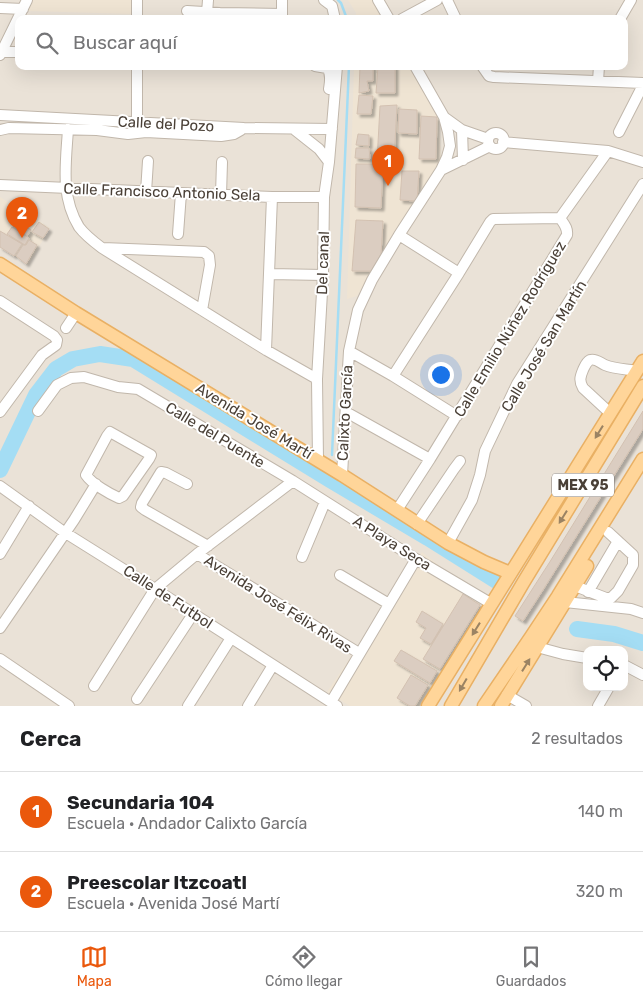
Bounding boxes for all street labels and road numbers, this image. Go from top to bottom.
street label: Calle del Pozo [117,112,215,136]
street label: Calle Francisco Antonio Sela [63,180,261,204]
street label: Del canal [313,231,333,295]
street label: Calle Emilio Núñez Rodríguez [450,237,570,420]
street label: Calle José San Martín [498,277,590,415]
street label: Calixto García [333,365,357,461]
street label: Avenida José Martí [192,379,317,464]
street label: Calle del Puente [162,398,268,472]
road number: MEX 95 [552,474,614,496]
street label: A Playa Seca [350,512,434,574]
street label: Avenida José Félix Rivas [201,551,356,657]
street label: Calle de Futbol [120,561,216,633]

